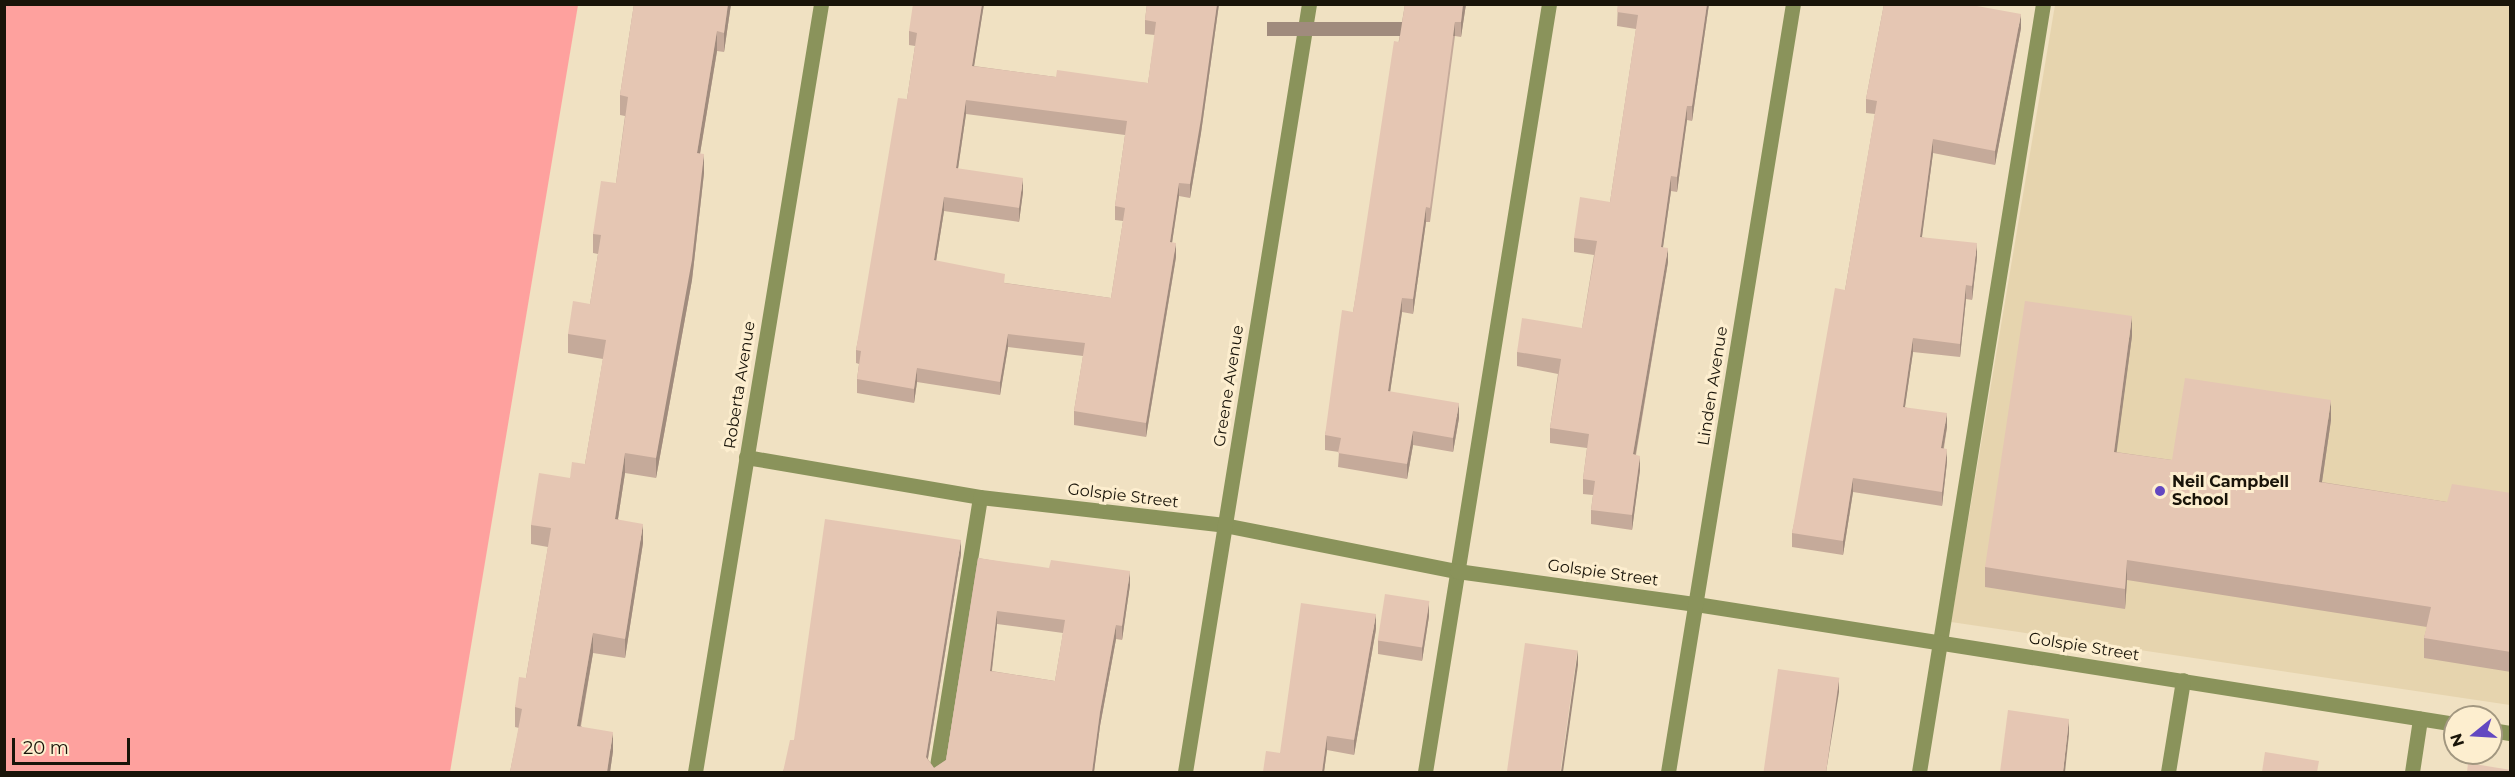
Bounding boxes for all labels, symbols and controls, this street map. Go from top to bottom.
street label: Roberta Avenue [720,320,760,450]
street label: Greene Avenue [1210,324,1248,448]
street label: Linden Avenue [1694,325,1732,447]
place label: Neil Campbell School [2172,472,2289,510]
street label: Golspie Street [1066,480,1180,512]
marker: Neil Campbell School [2153,484,2167,498]
street label: Golspie Street [1546,556,1660,590]
street label: Golspie Street [2027,629,2141,665]
north arrow [2443,705,2503,765]
scale bar [15,726,134,764]
text: N [2446,731,2468,749]
text: 20 m [23,737,69,759]

